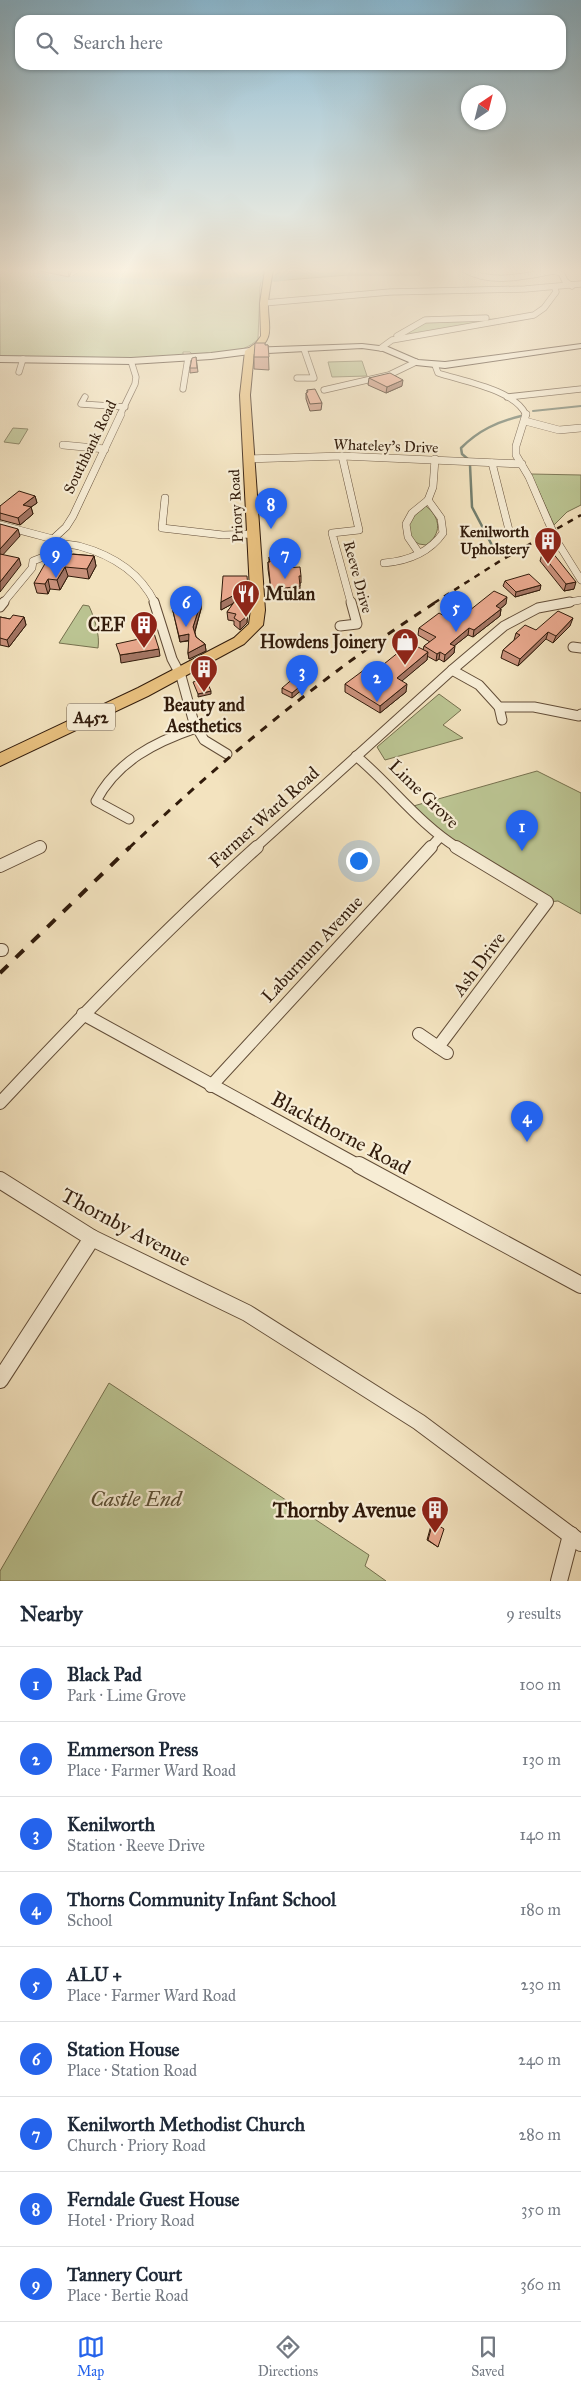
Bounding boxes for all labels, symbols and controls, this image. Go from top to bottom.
search box [15,15,566,70]
icon: search [33,29,61,57]
text: Search here [73,31,163,54]
north arrow [461,85,506,130]
street label: Southbank Road [60,397,121,497]
street label: Whateley's Drive [333,435,439,457]
street label: Priory Road [225,468,247,543]
pin: 8 [255,488,287,529]
place label: Kenilworth Upholstery [460,523,530,559]
building icon: Kenilworth Upholstery [533,526,563,565]
pin: 9 [40,537,72,578]
pin: 7 [269,538,301,579]
street label: Reeve Drive [340,539,376,615]
restaurant icon: Mulan [231,579,261,618]
place label: Mulan [265,583,315,605]
pin: 6 [170,586,202,627]
pin: 5 [440,591,472,632]
building icon: CEF [129,610,159,649]
place label: CEF [88,614,125,636]
shop icon: Howdens Joinery [390,627,420,666]
place label: Howdens Joinery [260,631,388,654]
building icon: Beauty and Aesthetics [189,654,219,693]
pin: 3 [286,655,318,696]
pin: 2 [361,661,393,702]
place label: Beauty and Aesthetics [163,694,246,737]
road number: A452 [67,704,115,730]
street label: Lime Grove [384,755,464,833]
street label: Farmer Ward Road [204,762,324,872]
pin: 1 [506,810,538,851]
your location [346,848,372,874]
street label: Laburnum Avenue [257,891,367,1007]
street label: Ash Drive [447,928,510,1001]
street label: Blackthorne Road [267,1085,415,1181]
pin: 4 [511,1101,543,1142]
street label: Thornby Avenue [57,1182,196,1272]
park label: Castle End [90,1486,184,1512]
building icon: Thornby Avenue [420,1495,450,1534]
place label: Thornby Avenue [272,1497,416,1523]
text: Nearby [20,1601,83,1627]
text: 9 results [506,1604,561,1623]
text: Black Pad [67,1663,142,1686]
text: 1 [33,1675,39,1694]
text: 100 m [519,1675,561,1694]
text: Park · Lime Grove [67,1686,186,1705]
text: Emmerson Press [67,1738,198,1761]
text: 2 [32,1750,40,1769]
text: 130 m [522,1750,561,1769]
text: Place · Farmer Ward Road [67,1761,236,1780]
text: Kenilworth [67,1813,155,1836]
text: 3 [33,1825,39,1844]
text: 140 m [520,1825,561,1844]
text: Station · Reeve Drive [67,1836,205,1855]
text: Thorns Community Infant School [67,1888,336,1911]
text: 4 [32,1900,40,1919]
text: 180 m [520,1900,561,1919]
text: School [67,1911,112,1930]
text: ALU + [67,1963,122,1986]
text: 5 [32,1975,40,1994]
text: 230 m [521,1975,561,1994]
text: Place · Farmer Ward Road [67,1986,236,2005]
text: Station House [67,2038,180,2061]
text: 6 [32,2050,40,2069]
text: 240 m [518,2050,561,2069]
text: Place · Station Road [67,2061,197,2080]
text: Kenilworth Methodist Church [67,2113,305,2136]
text: 7 [32,2125,40,2144]
text: 280 m [518,2125,561,2144]
text: Church · Priory Road [67,2136,206,2155]
text: Ferndale Guest House [67,2188,240,2211]
text: 8 [32,2200,40,2219]
text: 350 m [521,2200,561,2219]
text: Hotel · Priory Road [67,2211,194,2230]
text: Tannery Court [67,2263,182,2286]
text: 9 [32,2275,40,2294]
text: 360 m [520,2275,561,2294]
text: Place · Bertie Road [67,2286,188,2305]
tab: Map [77,2333,105,2380]
tab: Directions [258,2333,318,2380]
tab: Saved [471,2333,504,2380]

